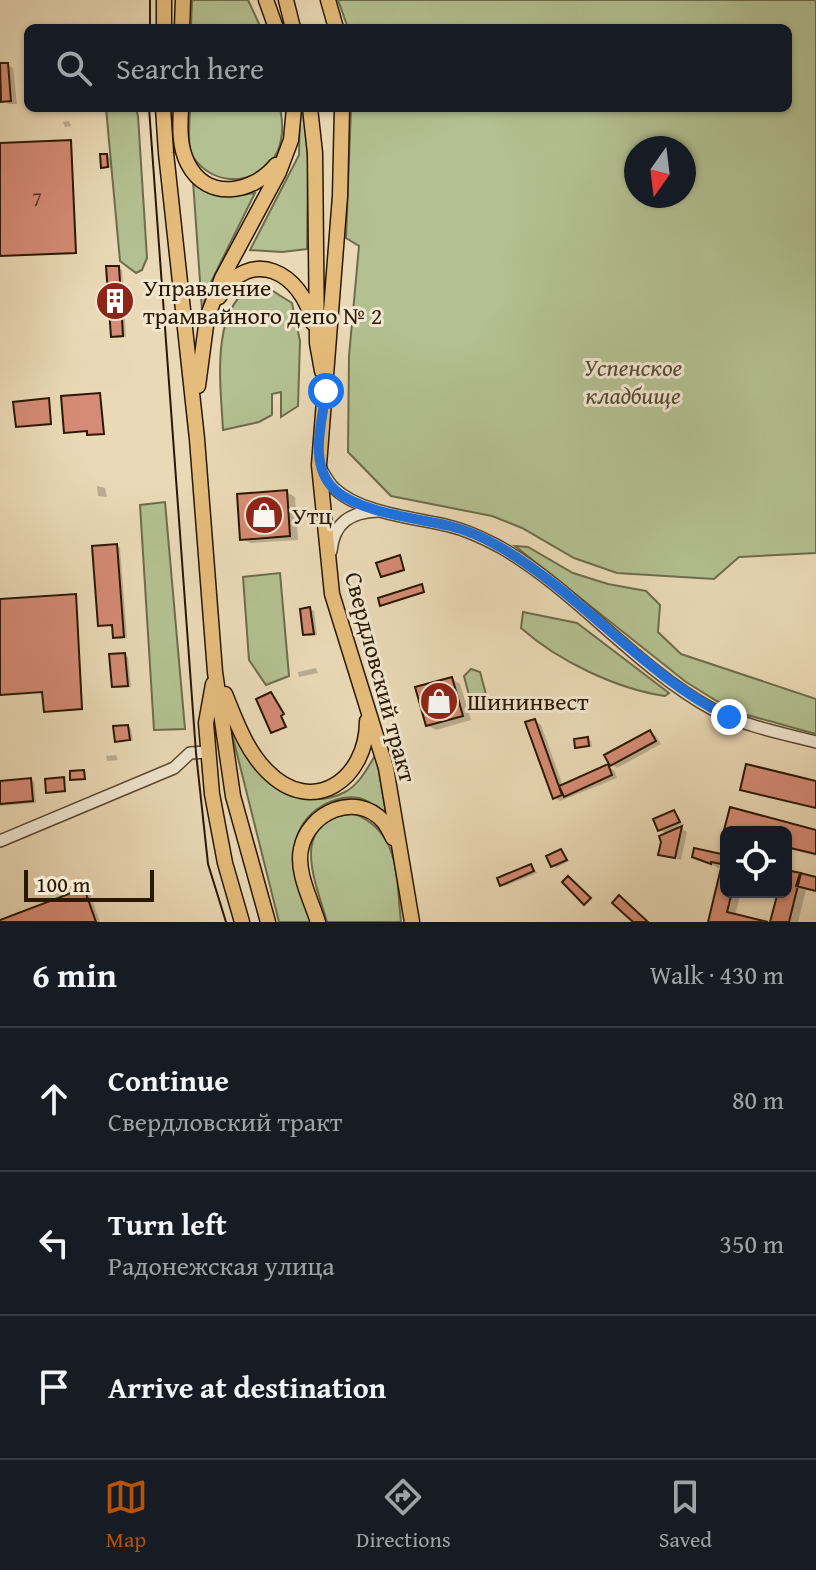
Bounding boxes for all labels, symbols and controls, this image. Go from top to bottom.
search box [24,24,792,112]
icon: search [52,46,96,90]
text: Search here [116,46,264,90]
north arrow [624,136,696,208]
house number: 7 [32,184,42,213]
place label: Управление трамвайного депо № 2 [143,270,382,333]
building icon: Управление трамвайного депо № 2 [94,280,136,322]
park label: Успенское кладбище [584,350,682,413]
route start [308,373,344,409]
shop icon: Утц [243,494,285,536]
place label: Утц [292,498,332,533]
street label: Свердловский тракт [336,568,426,786]
shop icon: Шининвест [418,680,460,722]
place label: Шининвест [467,684,589,719]
route end [711,699,747,735]
map controls [720,826,792,898]
button: locate [720,826,792,898]
scale bar [24,866,154,902]
text: 100 m [36,868,91,900]
text: 6 min [32,950,117,999]
text: Walk · 430 m [650,955,784,994]
text: Continue [108,1058,229,1102]
icon: ahead [32,1077,76,1121]
text: 80 m [732,1080,784,1119]
text: Свердловский тракт [108,1102,342,1141]
text: Turn left [108,1202,227,1246]
icon: left [32,1221,76,1265]
text: 350 m [719,1224,784,1263]
text: Радонежская улица [108,1246,335,1285]
icon: arrive [32,1365,76,1409]
text: Arrive at destination [108,1365,386,1409]
tab: Map [104,1475,148,1555]
tab: Directions [356,1475,451,1555]
tab: Saved [659,1475,712,1555]

